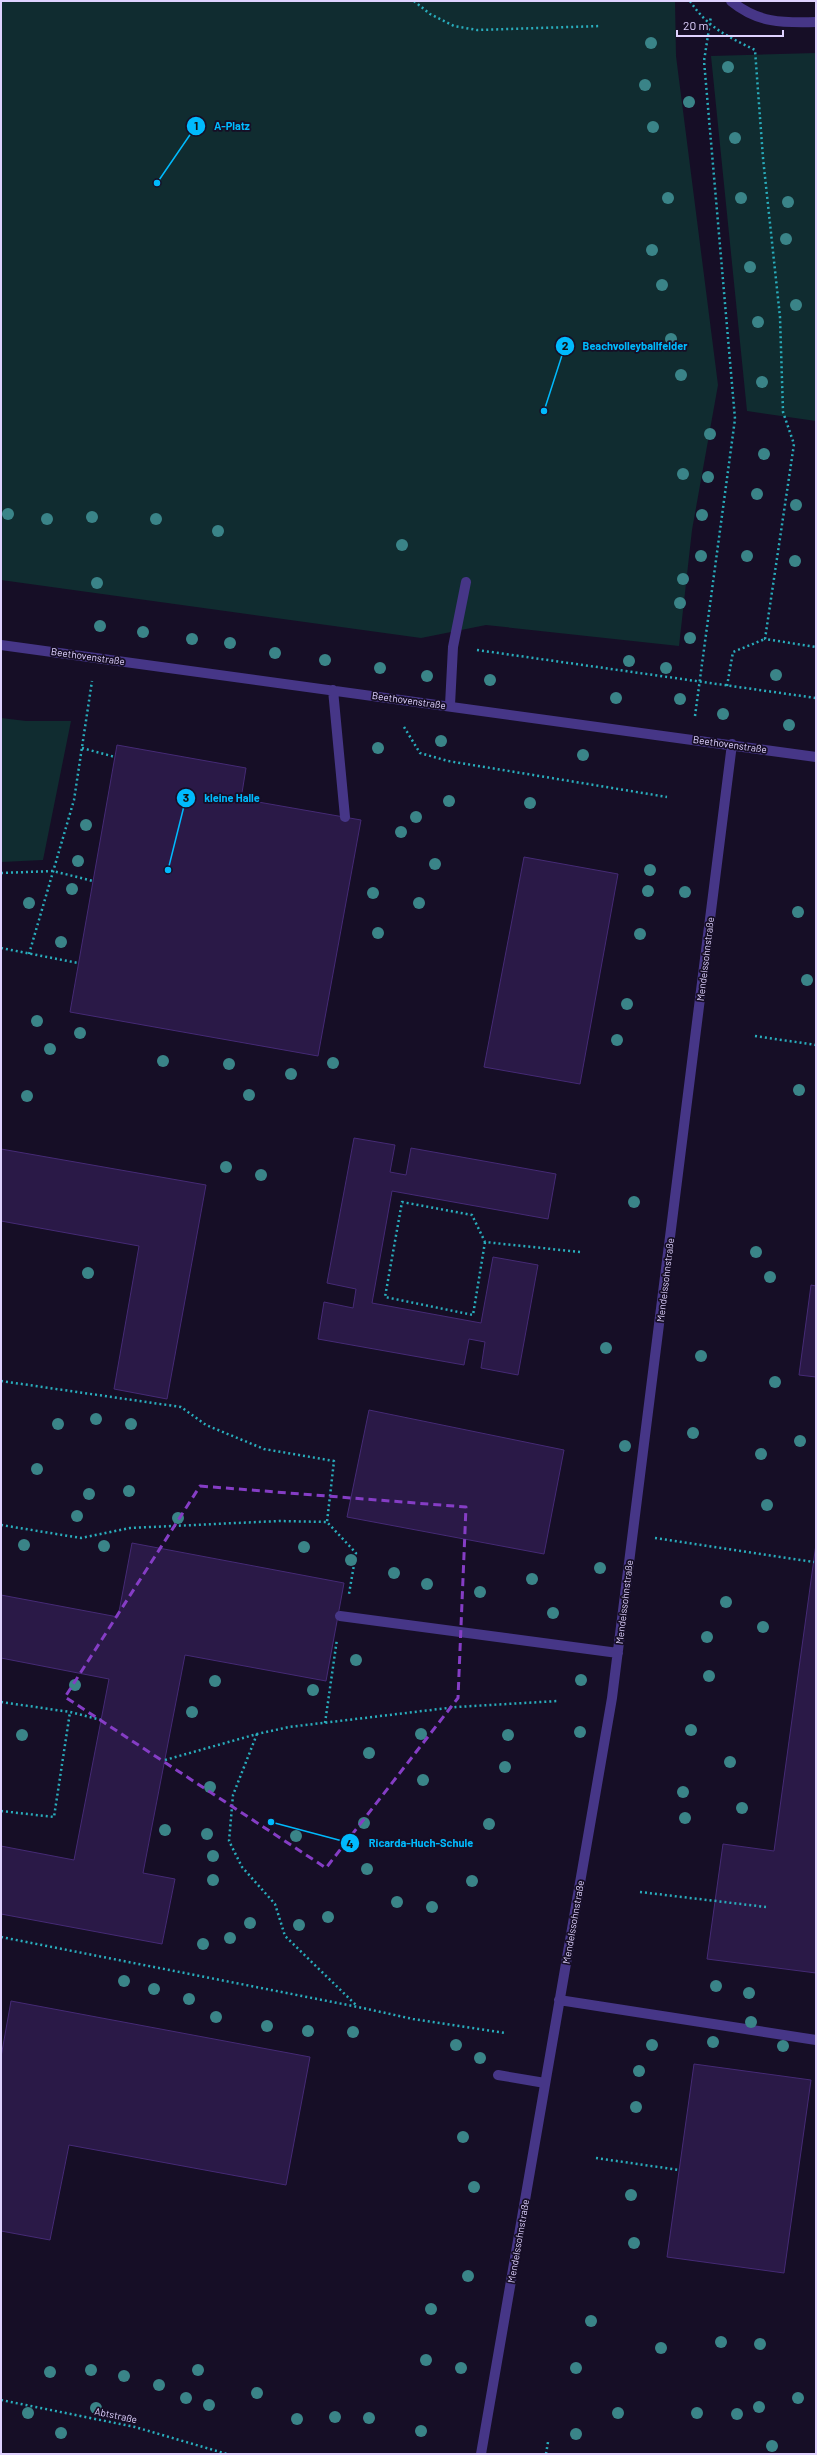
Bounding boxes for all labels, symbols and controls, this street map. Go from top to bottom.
scale bar [677,12,783,38]
text: 20 m [683,18,709,32]
callout: A-Platz [186,114,258,137]
text: 1 [194,118,198,132]
text: A-Platz [214,119,250,132]
callout: Beachvolleyballfelder [555,335,696,358]
text: 2 [562,338,569,352]
text: Beachvolleyballfelder [583,339,688,352]
street label: Beethovenstraße [50,645,126,667]
street label: Beethovenstraße [371,689,447,711]
street label: Beethovenstraße [692,733,768,755]
callout: kleine Halle [176,787,267,810]
text: 3 [183,790,189,804]
text: kleine Halle [204,791,260,804]
street label: Mendelssohnstraße [694,916,716,1002]
street label: Mendelssohnstraße [654,1237,676,1323]
street label: Mendelssohnstraße [613,1559,635,1645]
callout: Ricarda-Huch-Schule [340,1832,481,1855]
text: 4 [346,1836,354,1850]
text: Ricarda-Huch-Schule [369,1836,473,1849]
street label: Mendelssohnstraße [560,1879,586,1965]
street label: Mendelssohnstraße [505,2198,531,2284]
street label: Abtstraße [94,2405,138,2425]

